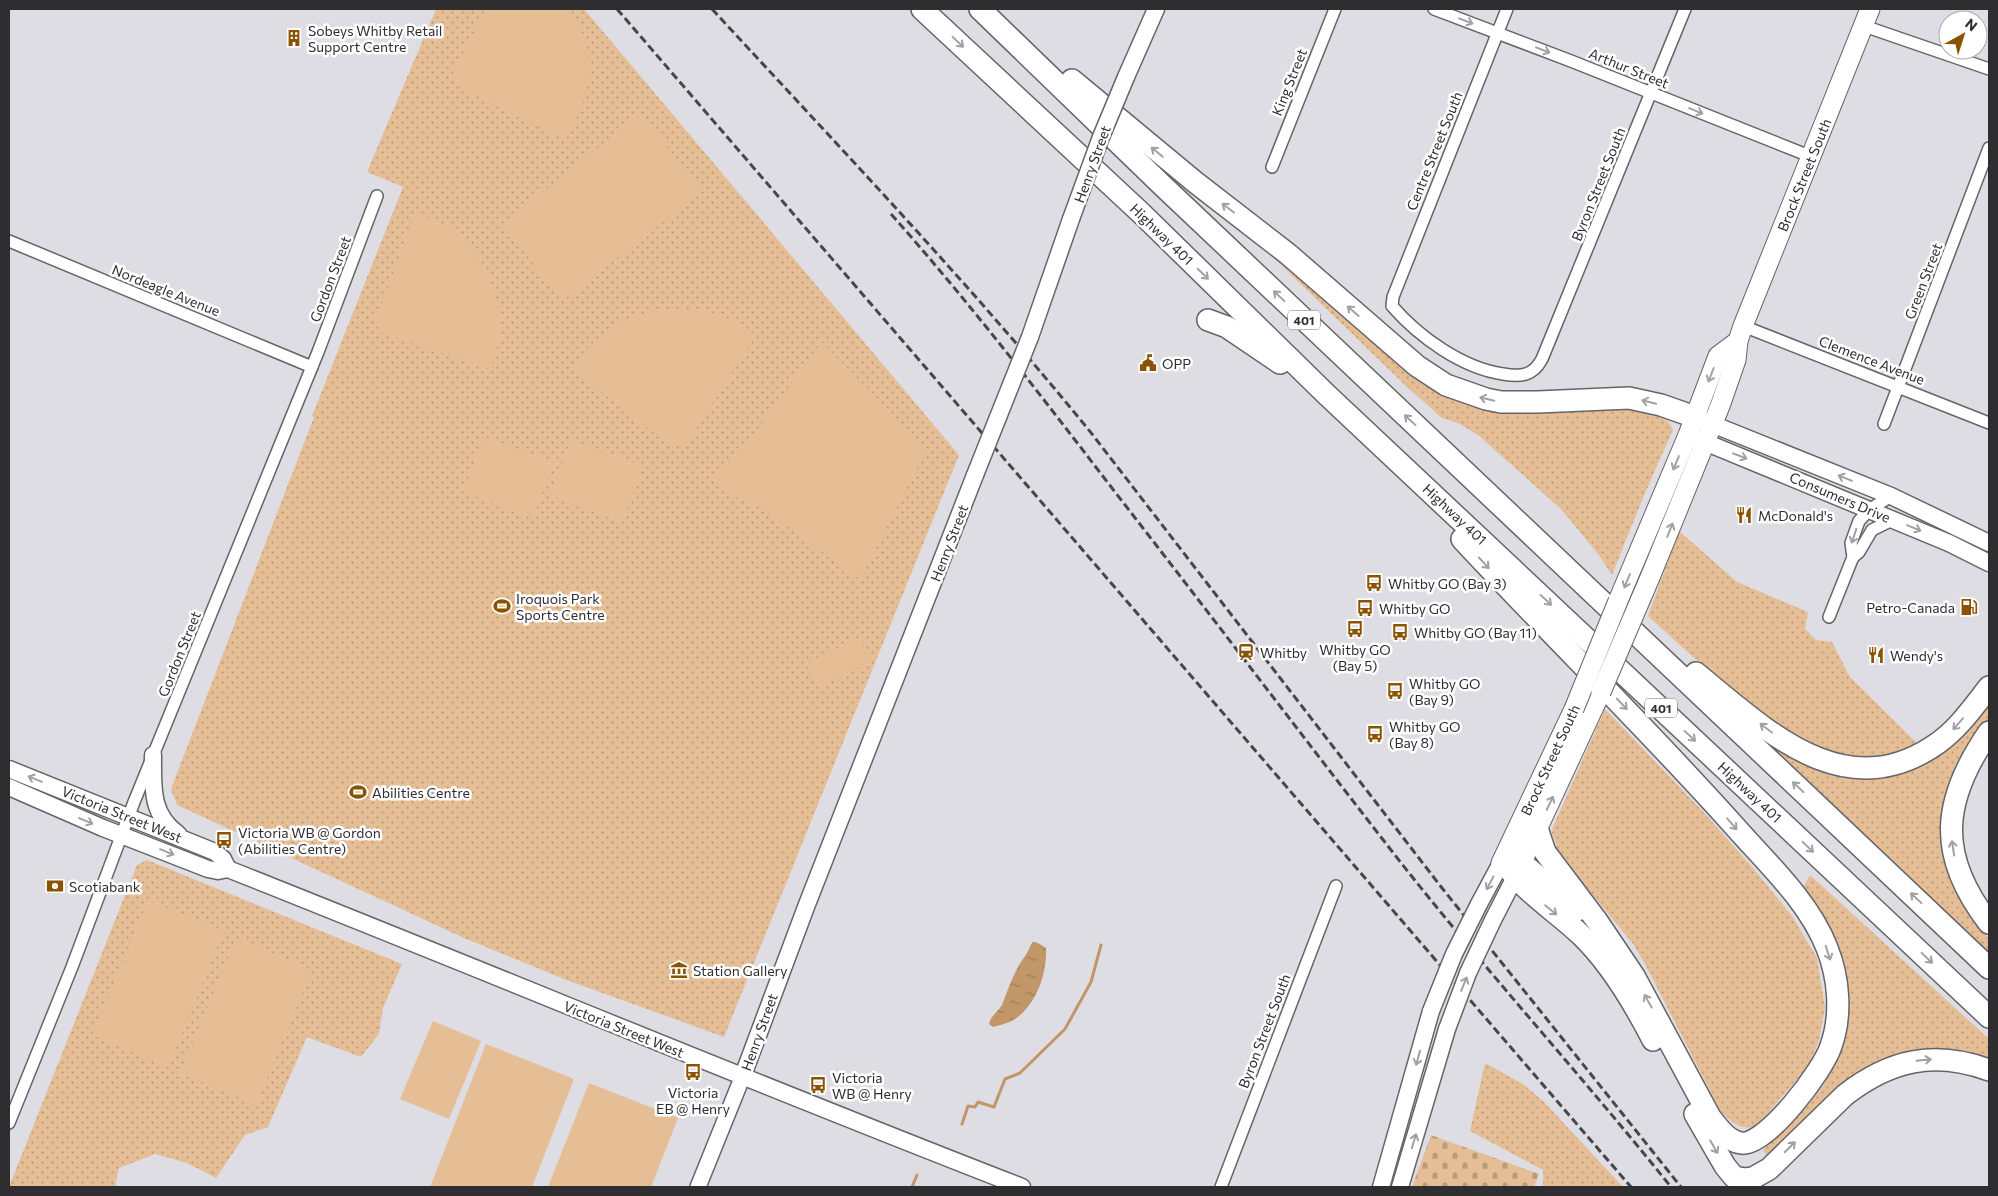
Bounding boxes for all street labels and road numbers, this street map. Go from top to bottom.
street label: Arthur Street [1587,44,1672,92]
street label: King Street [1268,46,1310,118]
street label: Centre Street South [1402,89,1466,213]
street label: Brock Street South [1774,116,1834,234]
street label: Henry Street [1070,123,1114,205]
street label: Byron Street South [1567,125,1629,243]
street label: Highway 401 [1127,200,1197,268]
street label: Gordon Street [306,233,354,324]
street label: Green Street [1901,240,1945,322]
street label: Nordeagle Avenue [110,261,222,319]
road number: 401 [1288,310,1320,330]
street label: Clemence Avenue [1817,332,1927,388]
street label: Consumers Drive [1787,468,1893,526]
street label: Highway 401 [1420,480,1490,548]
street label: Henry Street [927,502,972,584]
street label: Gordon Street [154,609,204,699]
road number: 401 [1645,698,1677,718]
street label: Brock Street South [1517,702,1583,818]
street label: Highway 401 [1715,758,1785,826]
street label: Victoria Street West [59,782,185,846]
street label: Byron Street South [1234,971,1294,1091]
street label: Henry Street [737,991,781,1073]
street label: Victoria Street West [561,997,687,1061]

